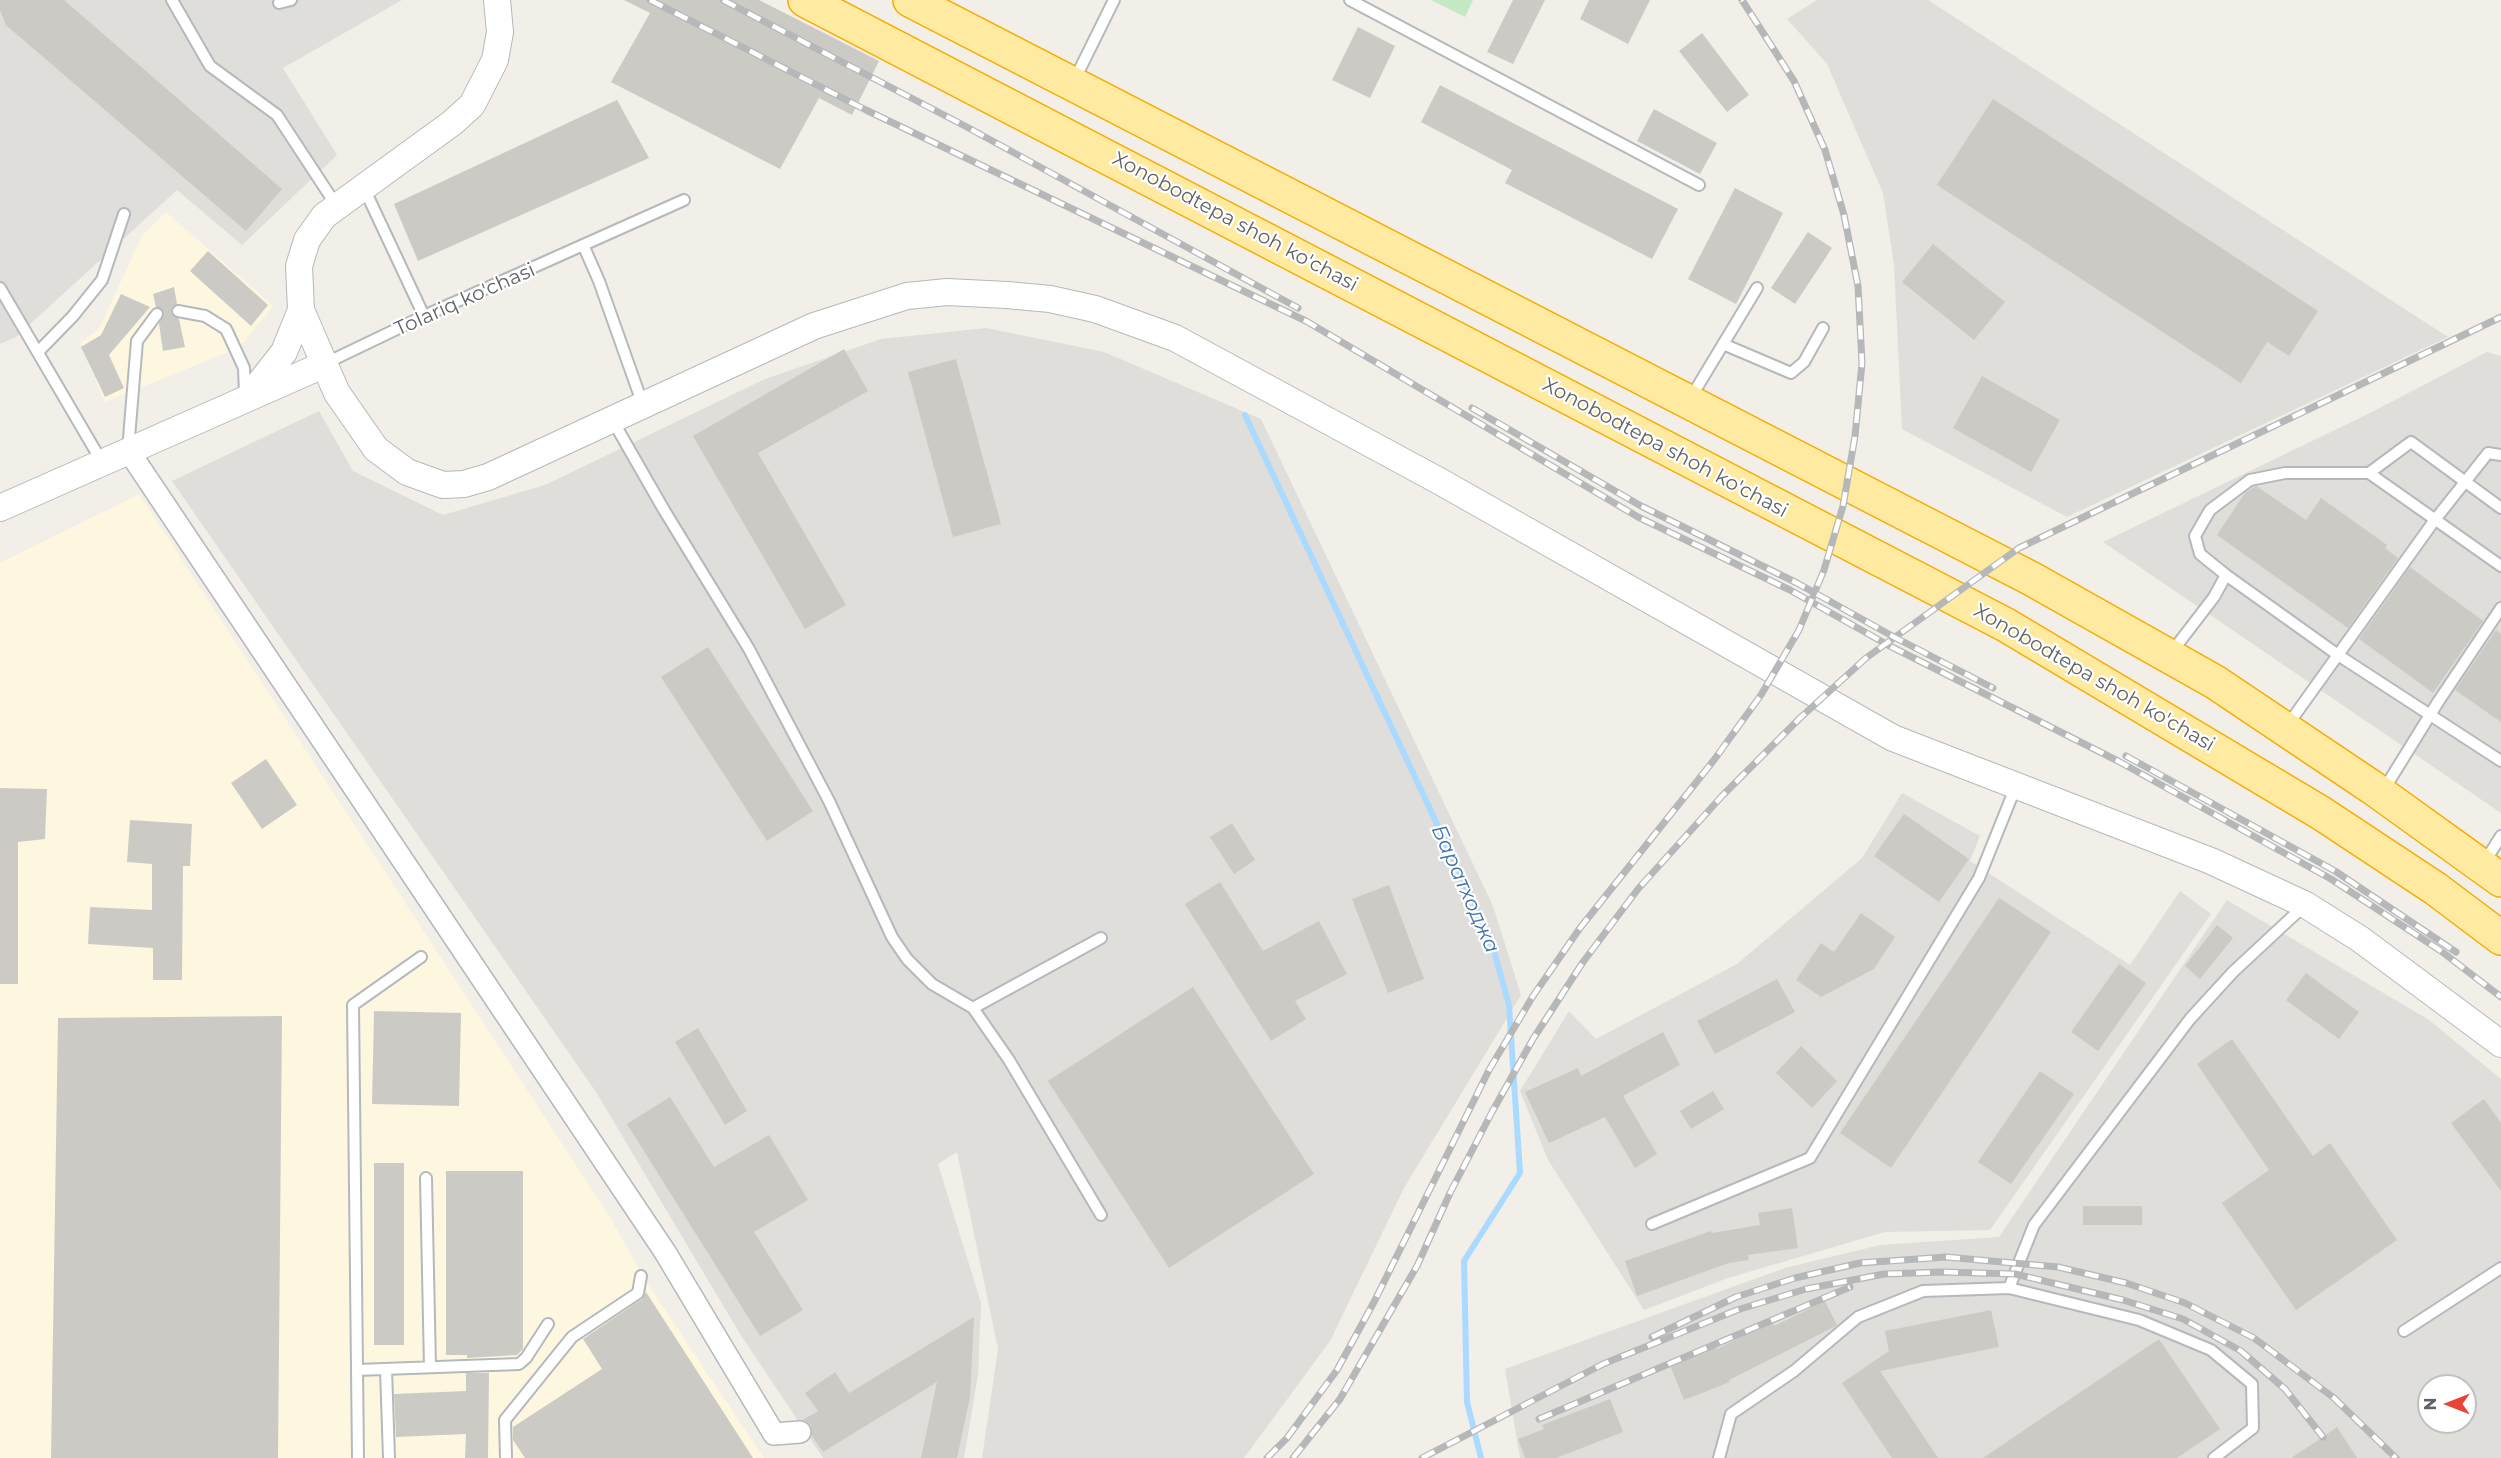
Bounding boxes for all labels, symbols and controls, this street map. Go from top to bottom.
street label: Xonobodtepa shoh ko'chasi [1108,147,1362,297]
street label: Tolariq ko'chasi [391,258,539,342]
street label: Xonobodtepa shoh ko'chasi [1538,373,1792,523]
street label: Xonobodtepa shoh ko'chasi [1969,599,2219,757]
water label: Баратходжа [1425,821,1505,957]
north arrow [2417,1374,2477,1434]
text: N [2421,1398,2440,1410]

